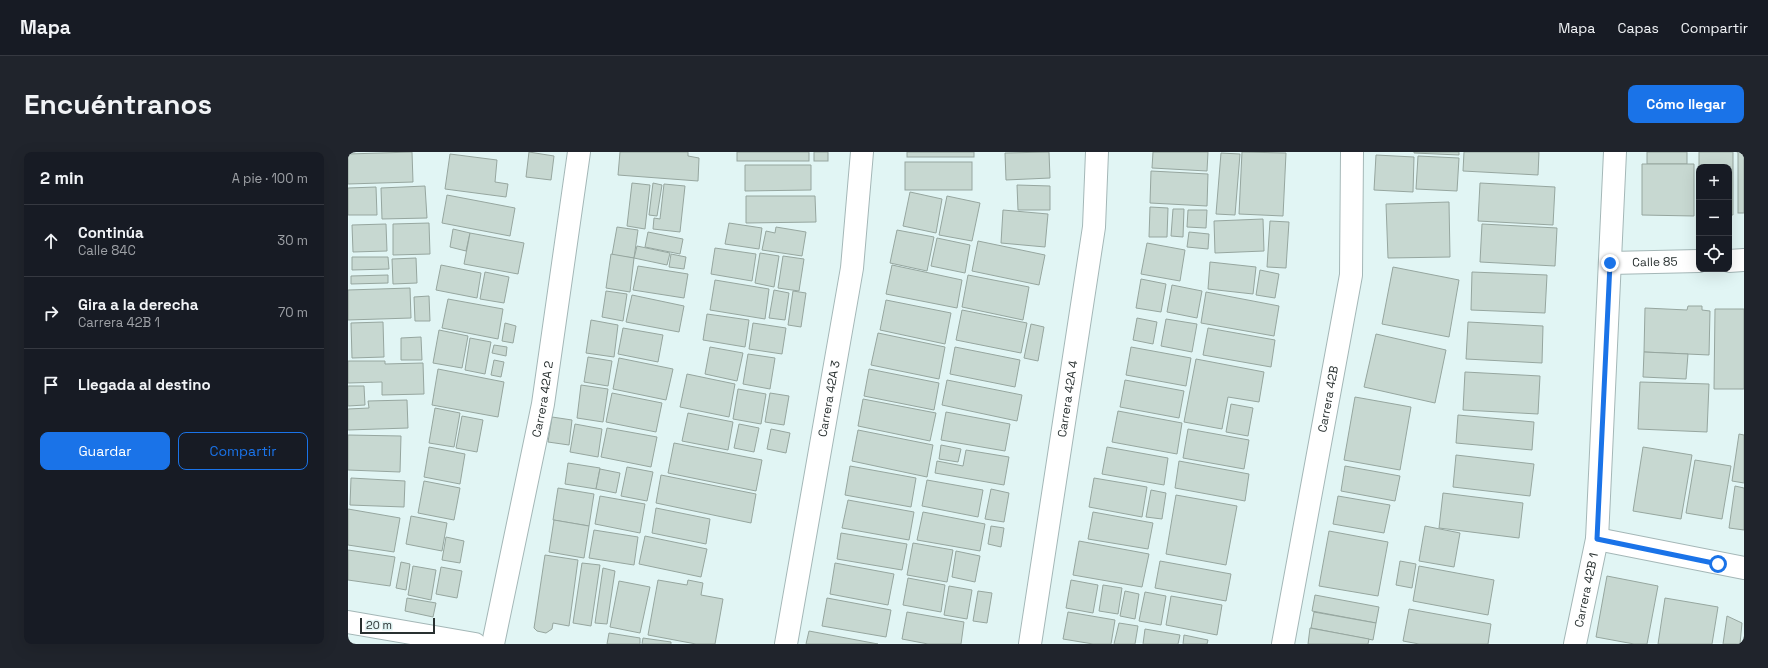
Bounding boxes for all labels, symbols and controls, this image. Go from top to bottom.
text: Mapa [20,15,71,40]
text: Mapa [1558,19,1595,37]
text: Capas [1617,19,1659,37]
text: Compartir [1681,19,1748,37]
button: Cómo llegar [1628,85,1744,123]
text: Encuéntranos [24,86,212,122]
map controls [1696,164,1732,272]
button: + [1696,164,1732,200]
text: 2 min [40,167,84,189]
text: A pie · 100 m [232,170,308,187]
button: − [1696,200,1732,236]
text: Continúa [78,223,144,242]
icon: ahead [40,230,62,252]
text: 30 m [277,232,308,249]
button: locate [1696,236,1732,272]
text: Calle 84C [78,242,136,259]
street label: Calle 85 [1632,253,1678,270]
route end [1601,254,1619,272]
text: Gira a la derecha [78,295,198,314]
icon: right [40,302,62,324]
text: 70 m [278,304,308,321]
text: Carrera 42B 1 [78,314,160,331]
street label: Carrera 42A 3 [814,359,844,438]
street label: Carrera 42A 4 [1054,359,1081,438]
street label: Carrera 42A 2 [528,360,557,439]
street label: Carrera 42B [1314,364,1342,434]
icon: arrive [40,374,62,396]
text: Llegada al destino [78,375,211,394]
button: Guardar [40,432,170,470]
button: Compartir [178,432,308,470]
street label: Carrera 42B 1 [1571,551,1602,629]
route start [1709,555,1727,573]
scale bar [360,616,435,635]
text: 20 m [366,618,392,632]

